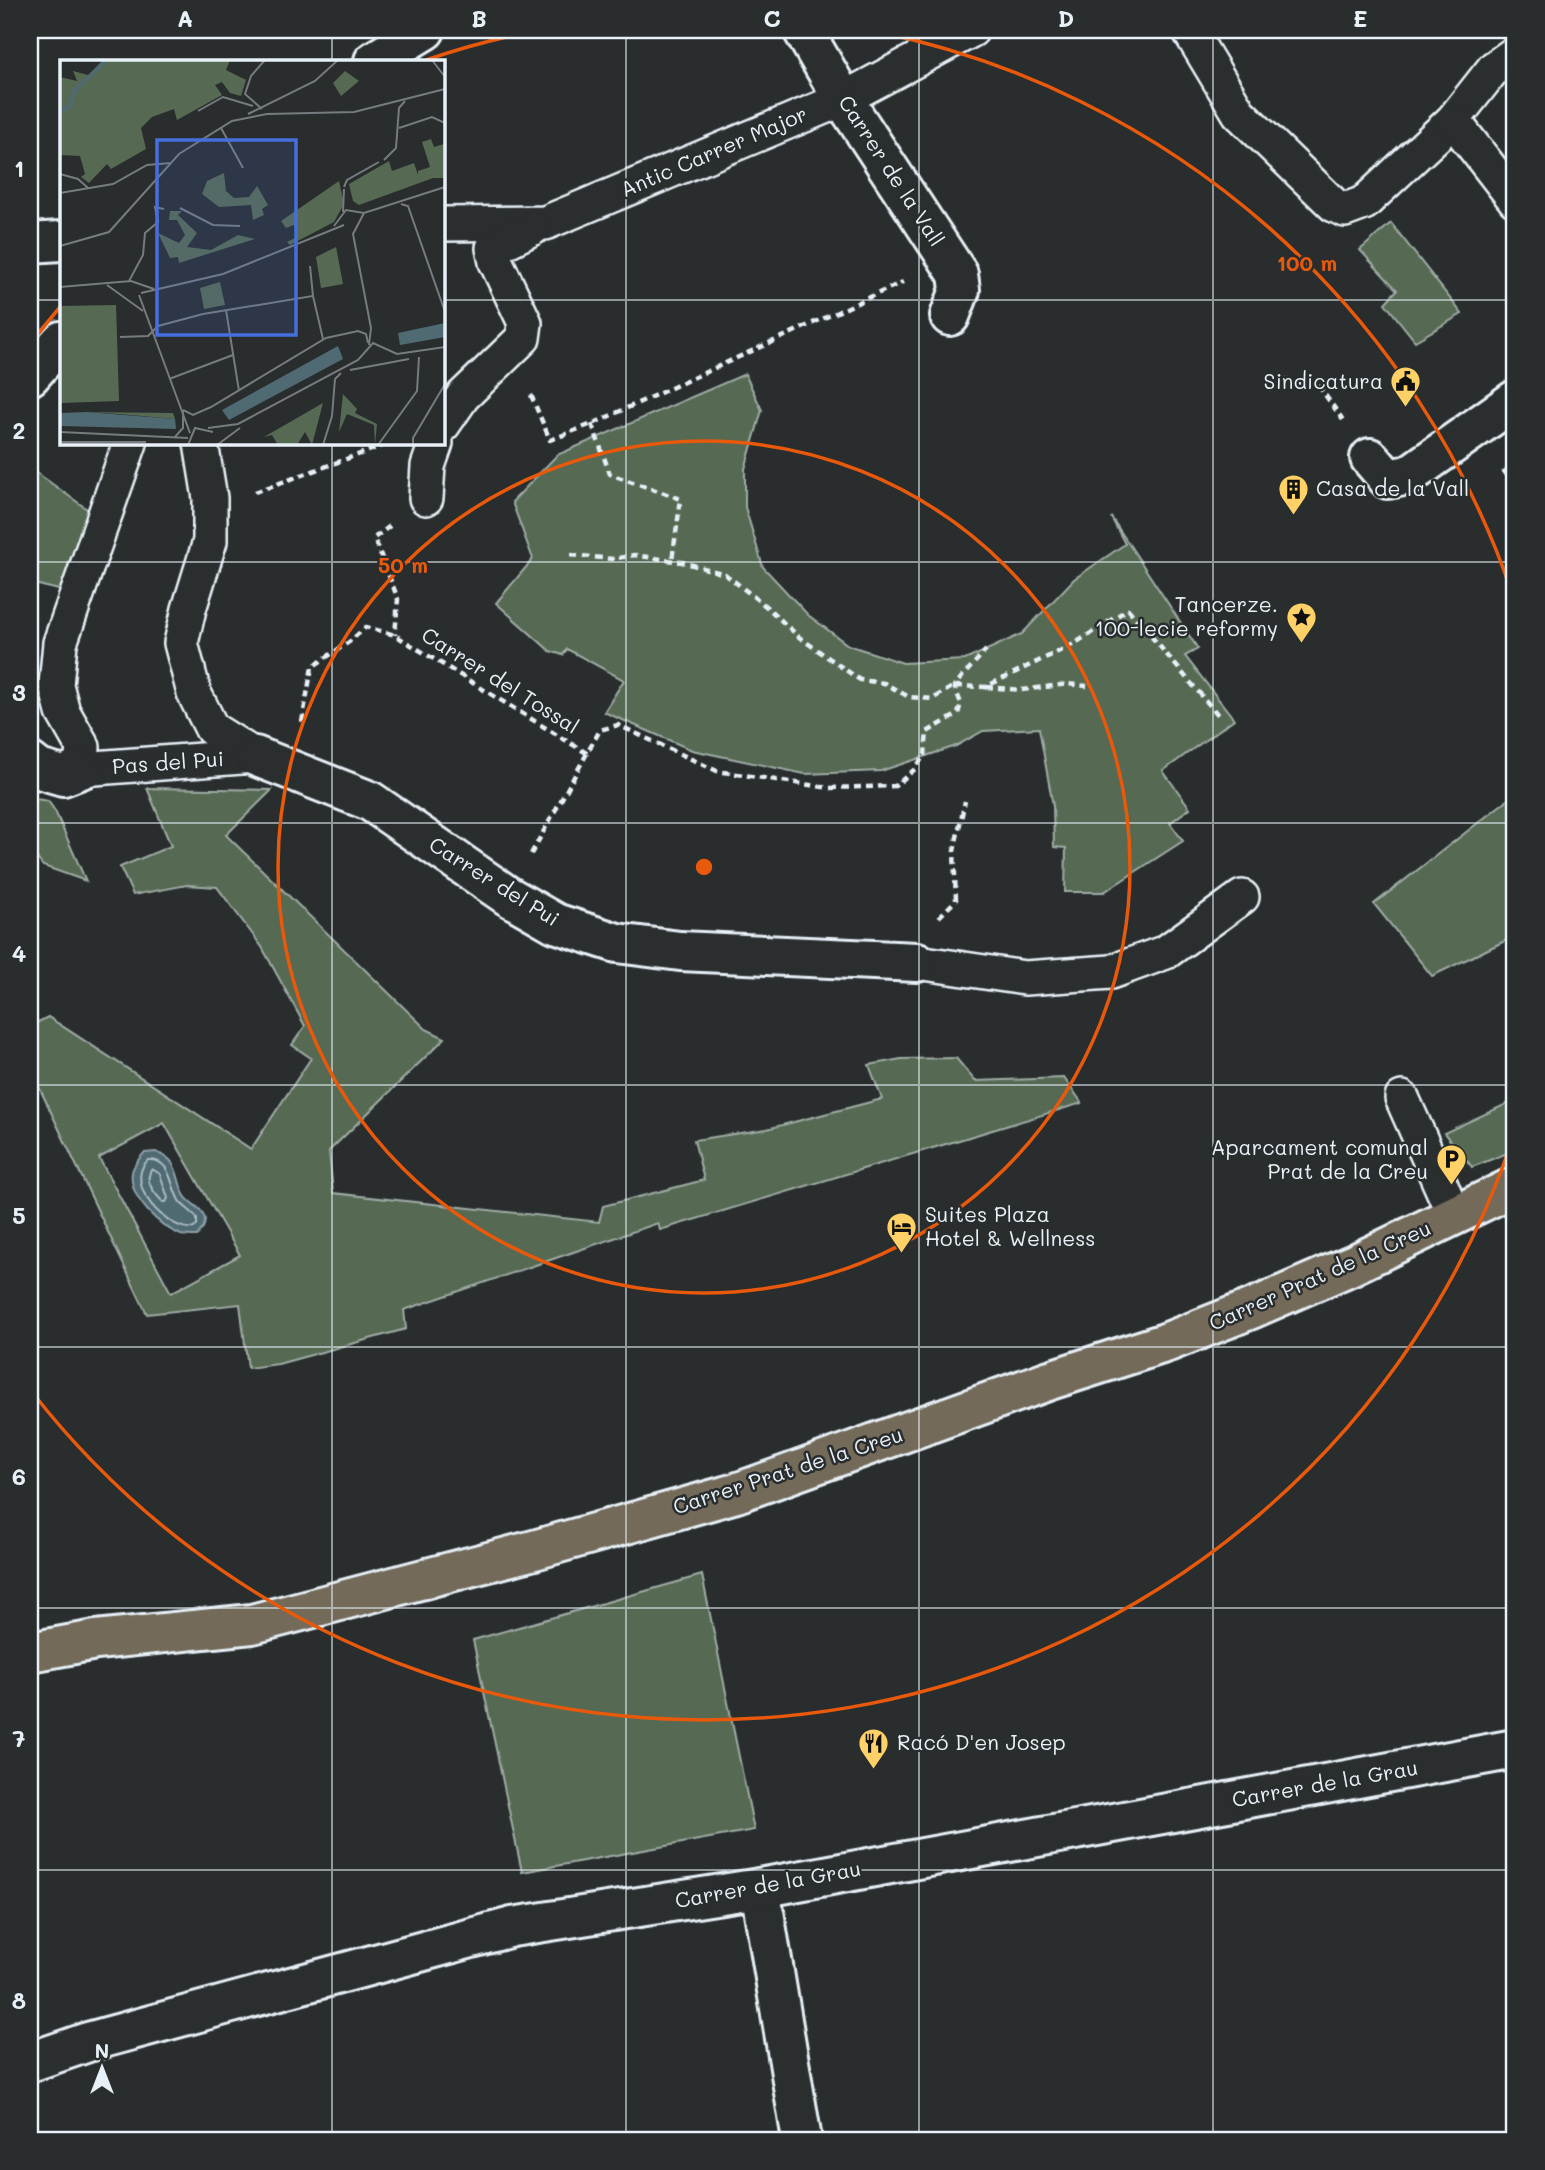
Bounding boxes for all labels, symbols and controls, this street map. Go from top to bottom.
text: A [177,3,193,33]
text: B [471,3,487,33]
text: C [763,3,781,33]
text: D [1058,3,1074,33]
text: E [1353,3,1367,33]
inset map [60,60,444,444]
street label: Carrer de la Vall [833,90,951,251]
street label: Antic Carrer Major [616,99,811,202]
text: 1 [14,153,24,183]
text: 100 m [1277,249,1337,276]
public building icon: Sindicatura [1389,365,1423,409]
place label: Sindicatura [1264,367,1383,394]
text: 2 [13,415,25,445]
building icon: Casa de la Vall [1276,472,1310,516]
place label: Casa de la Vall [1316,474,1469,501]
text: 50 m [378,551,428,578]
place label: Tancerze. 100-lecie reformy [1095,590,1278,641]
place icon: Tancerze. 100-lecie reformy [1284,600,1318,644]
street label: Carrer del Tossal [417,620,585,739]
text: 3 [12,677,26,707]
street label: Pas del Pui [111,744,225,779]
street label: Carrer del Pui [425,830,565,932]
centre of rings [692,855,716,879]
text: 4 [12,938,26,968]
place label: Aparcament comunal Prat de la Creu [1211,1133,1428,1184]
parking icon: Aparcament comunal Prat de la Creu [1434,1143,1468,1187]
text: 5 [12,1200,26,1230]
place label: Suites Plaza Hotel & Wellness [925,1200,1096,1251]
hotel icon: Suites Plaza Hotel & Wellness [885,1210,919,1254]
street label: Carrer Prat de la Creu [1204,1213,1434,1336]
street label: Carrer Prat de la Creu [669,1420,906,1519]
text: 6 [12,1461,26,1491]
text: 7 [13,1723,26,1753]
restaurant icon: Racó D'en Josep [857,1726,891,1770]
place label: Racó D'en Josep [897,1728,1066,1755]
street label: Carrer de la Grau [1230,1753,1420,1812]
street label: Carrer de la Grau [673,1854,863,1913]
text: 8 [12,1985,26,2015]
north arrow [66,2034,136,2104]
text: N [95,2038,109,2063]

